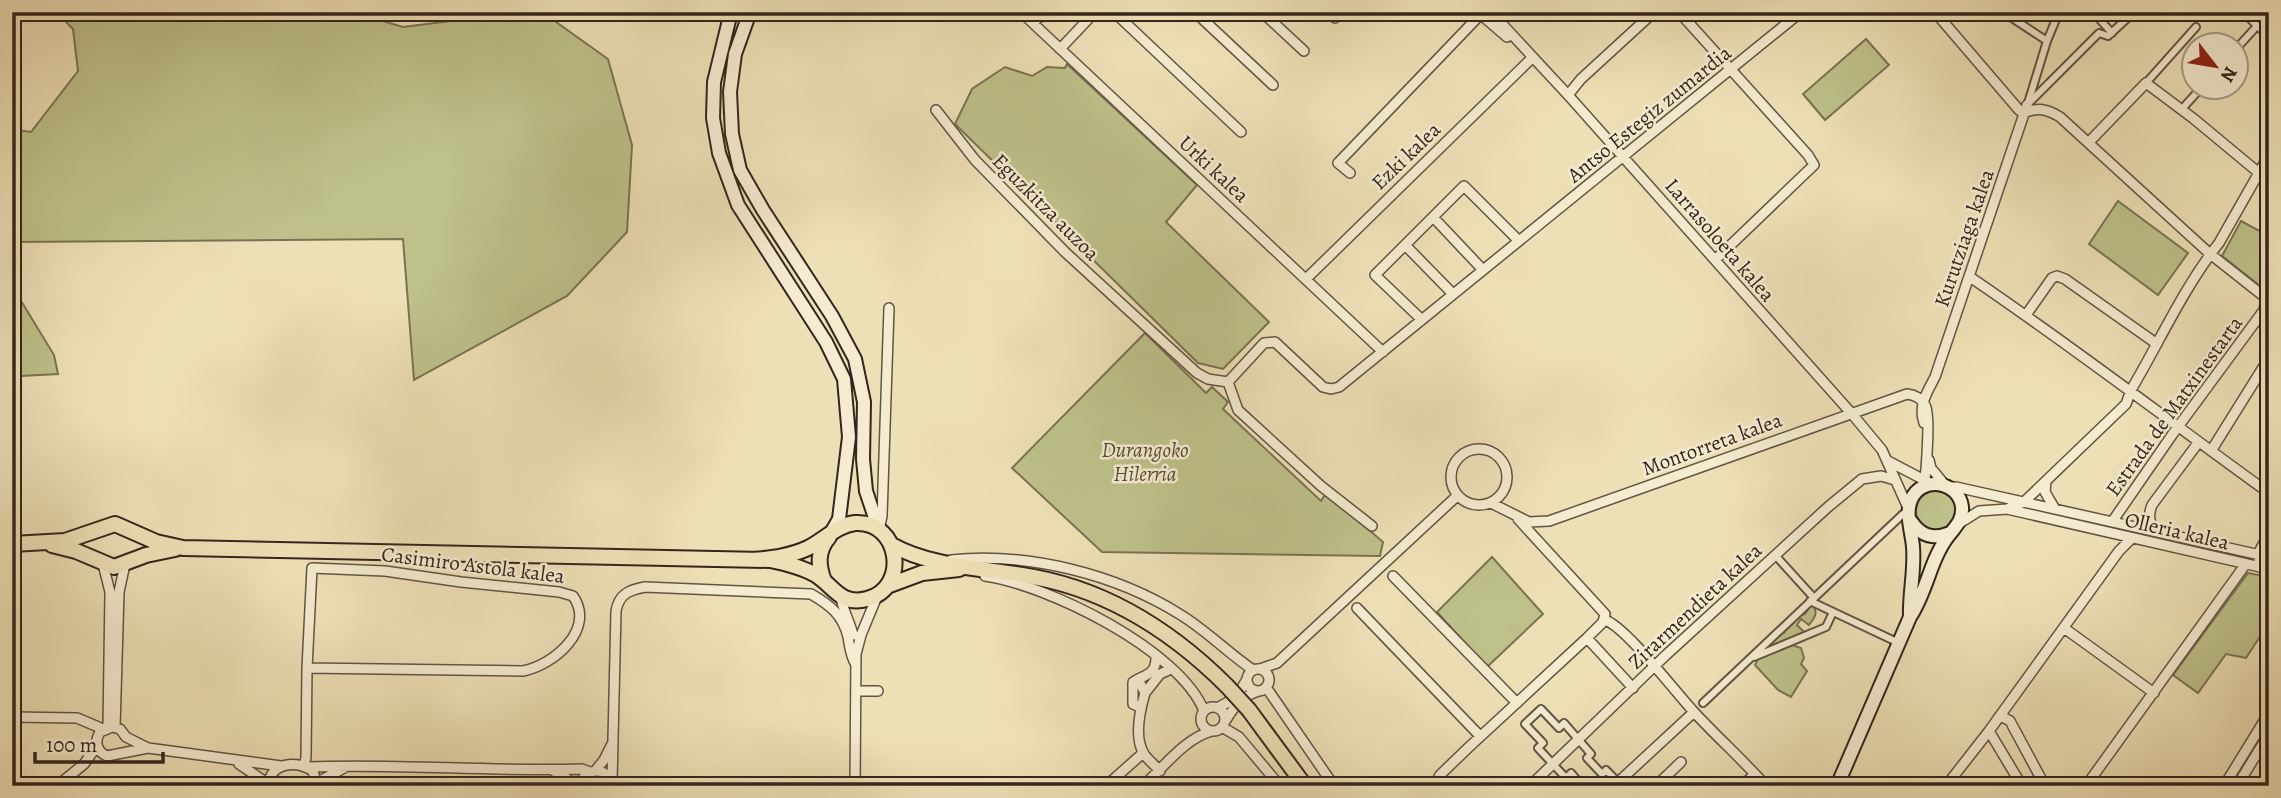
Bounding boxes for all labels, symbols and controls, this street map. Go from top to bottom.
north arrow [2180,32,2250,102]
street label: Antso Estegiz zumardia [1560,39,1737,190]
text: N [2214,62,2243,87]
street label: Ezki kalea [1365,116,1447,196]
street label: Urki kalea [1173,129,1255,209]
street label: Eguzkitza auzoa [986,147,1106,267]
street label: Kurutziaga kalea [1927,165,2001,311]
street label: Larrasoloeta kalea [1659,172,1782,308]
street label: Estrada de Matxinestarta [2099,310,2249,502]
street label: Montorreta kalea [1638,406,1786,482]
park label: Durangoko Hilerria [1102,436,1188,488]
street label: Olleria kalea [2122,505,2232,557]
street label: Zirarmendieta kalea [1622,536,1768,675]
street label: Casimiro Astola kalea [380,540,566,590]
scale bar [35,721,163,765]
text: 100 m [46,731,97,759]

